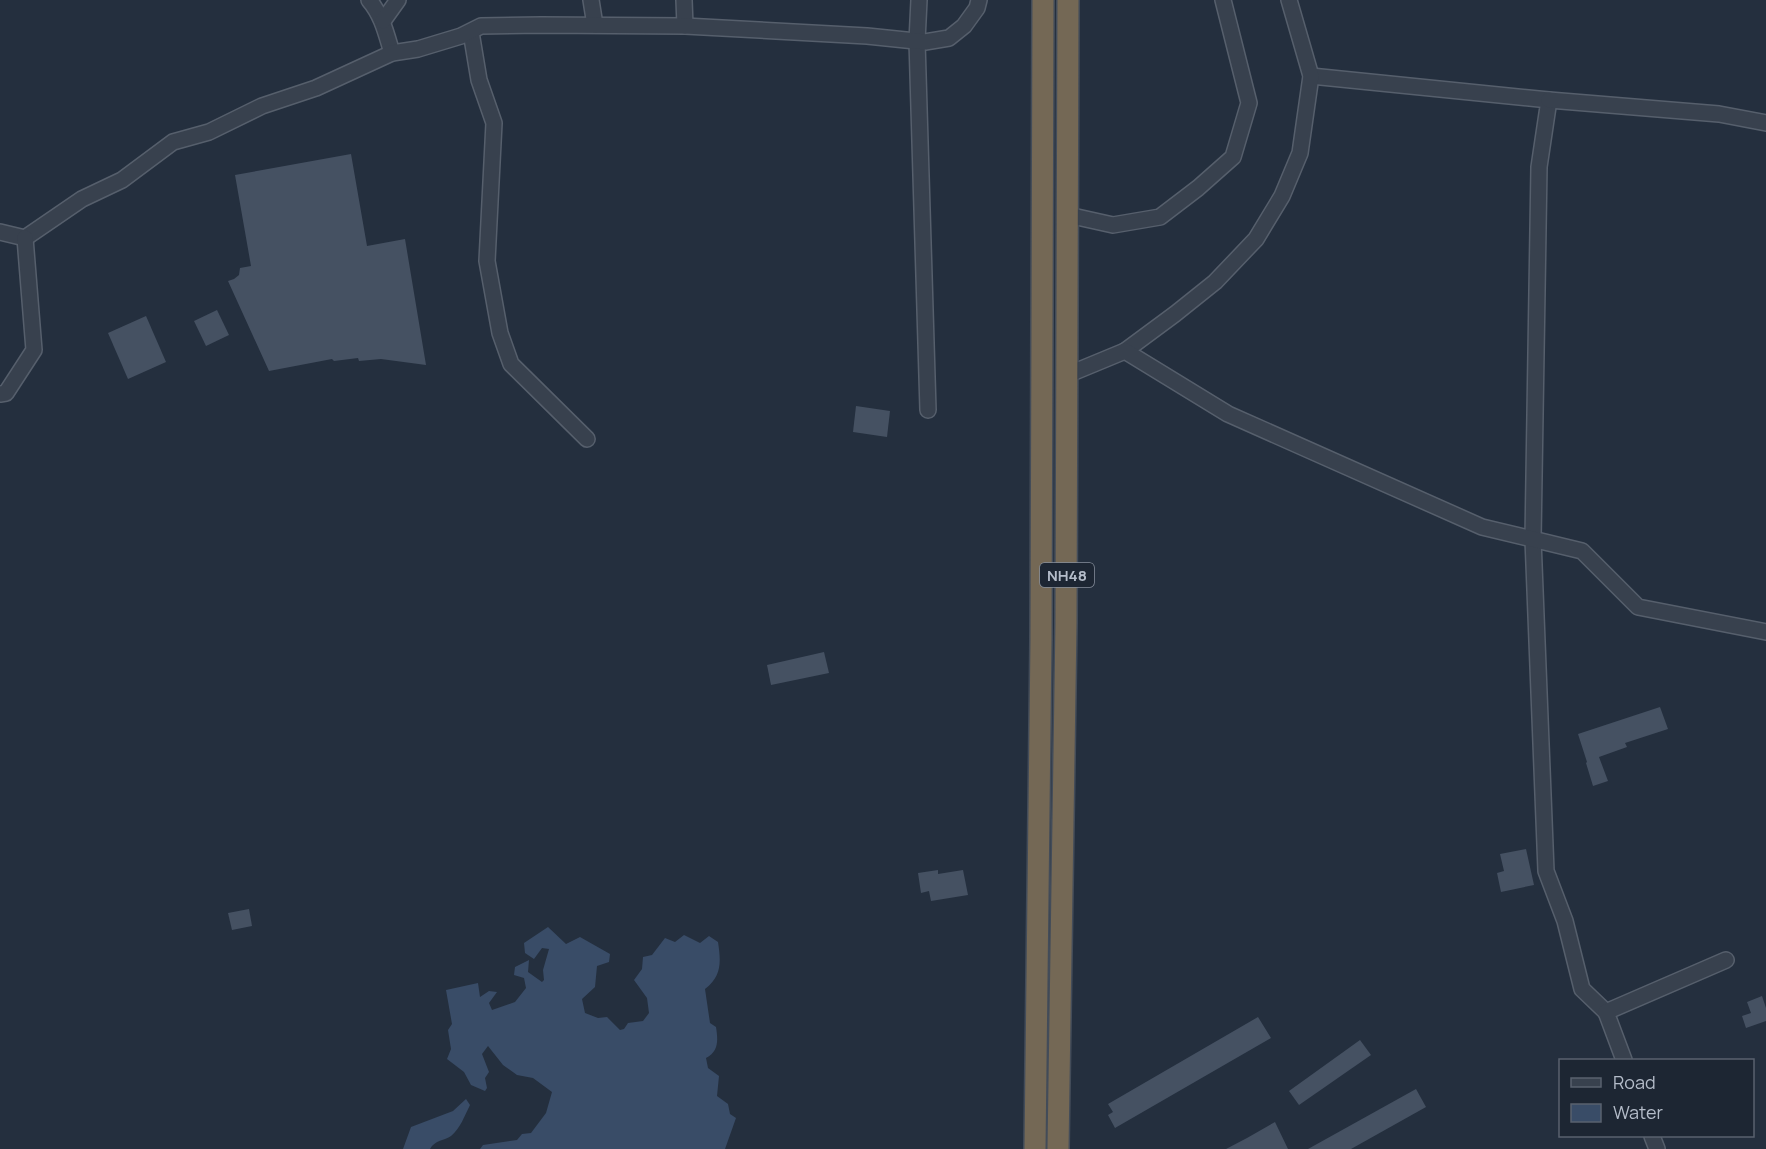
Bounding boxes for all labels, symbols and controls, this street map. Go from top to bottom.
road number: NH48 [1040,563,1094,587]
legend [1559,1059,1754,1137]
text: Road [1613,1070,1656,1094]
text: Water [1613,1100,1663,1124]

